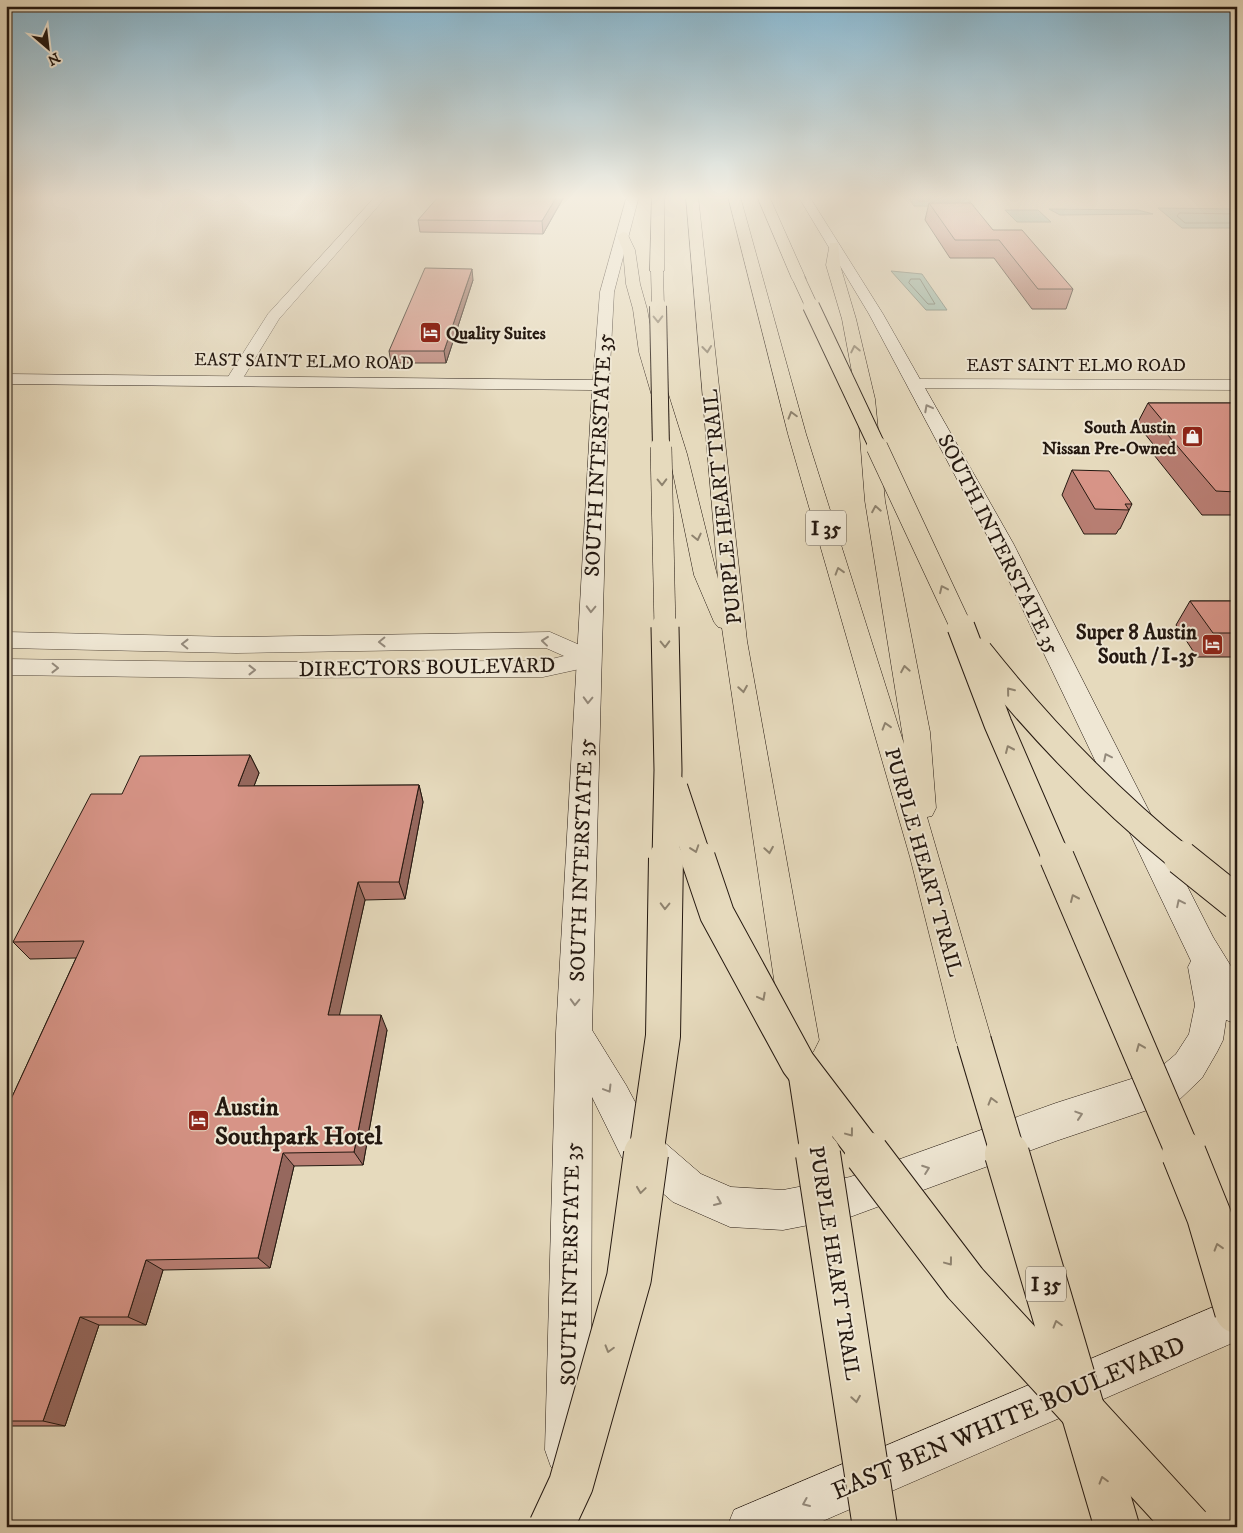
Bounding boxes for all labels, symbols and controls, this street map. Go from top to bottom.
north arrow [22,22,72,72]
text: N [44,48,63,69]
one-way arrow [653,316,664,324]
hotel icon: Quality Suites [418,321,442,345]
place label: Quality Suites [446,323,546,345]
street label: SOUTH INTERSTATE 35 [580,333,618,577]
one-way arrow [850,344,861,353]
one-way arrow [701,346,712,354]
street label: EAST SAINT ELMO ROAD [194,349,414,375]
street label: EAST SAINT ELMO ROAD [966,355,1186,377]
street label: PURPLE HEART TRAIL [698,388,748,626]
one-way arrow [924,404,934,413]
one-way arrow [788,412,798,420]
place label: South Austin Nissan Pre-Owned [1042,417,1177,460]
shop icon: South Austin Nissan Pre-Owned [1180,425,1204,449]
street label: SOUTH INTERSTATE 35 [931,430,1065,659]
one-way arrow [656,478,667,486]
one-way arrow [872,505,882,514]
road number: I 35 [806,510,846,546]
one-way arrow [691,533,702,542]
one-way arrow [834,567,844,575]
one-way arrow [939,585,950,594]
one-way arrow [586,605,597,613]
place label: Super 8 Austin South / I-35 [1076,620,1198,670]
hotel icon: Super 8 Austin South / I-35 [1201,632,1225,656]
one-way arrow [540,636,548,647]
one-way arrow [378,637,386,647]
one-way arrow [181,638,189,649]
one-way arrow [660,640,670,648]
street label: DIRECTORS BOULEVARD [298,653,556,683]
one-way arrow [51,662,59,673]
one-way arrow [249,665,257,675]
one-way arrow [901,665,911,674]
one-way arrow [737,686,748,694]
one-way arrow [1007,688,1015,697]
one-way arrow [582,696,593,704]
one-way arrow [881,723,891,731]
street label: SOUTH INTERSTATE 35 [565,738,599,982]
street label: PURPLE HEART TRAIL [878,745,968,979]
one-way arrow [1005,745,1016,754]
one-way arrow [1103,753,1114,762]
one-way arrow [689,845,699,853]
one-way arrow [764,845,774,854]
one-way arrow [1070,894,1081,903]
one-way arrow [1175,899,1186,908]
one-way arrow [660,903,670,911]
one-way arrow [756,992,766,1001]
one-way arrow [570,998,580,1006]
one-way arrow [1135,1043,1146,1052]
one-way arrow [602,1084,612,1093]
place label: Austin Southpark Hotel [214,1092,383,1152]
one-way arrow [987,1096,998,1105]
hotel icon: Austin Southpark Hotel [187,1108,211,1132]
one-way arrow [1074,1110,1082,1120]
one-way arrow [845,1127,853,1136]
street label: SOUTH INTERSTATE 35 [556,1142,586,1386]
street label: PURPLE HEART TRAIL [803,1144,865,1382]
one-way arrow [921,1165,930,1175]
one-way arrow [636,1186,647,1194]
one-way arrow [713,1195,722,1206]
one-way arrow [1213,1244,1223,1252]
one-way arrow [943,1256,952,1266]
road number: I 35 [1026,1266,1066,1302]
one-way arrow [1053,1320,1063,1329]
street label: EAST BEN WHITE BOULEVARD [827,1330,1190,1507]
one-way arrow [605,1344,615,1352]
one-way arrow [850,1395,860,1404]
one-way arrow [1098,1476,1109,1484]
one-way arrow [802,1497,811,1508]

